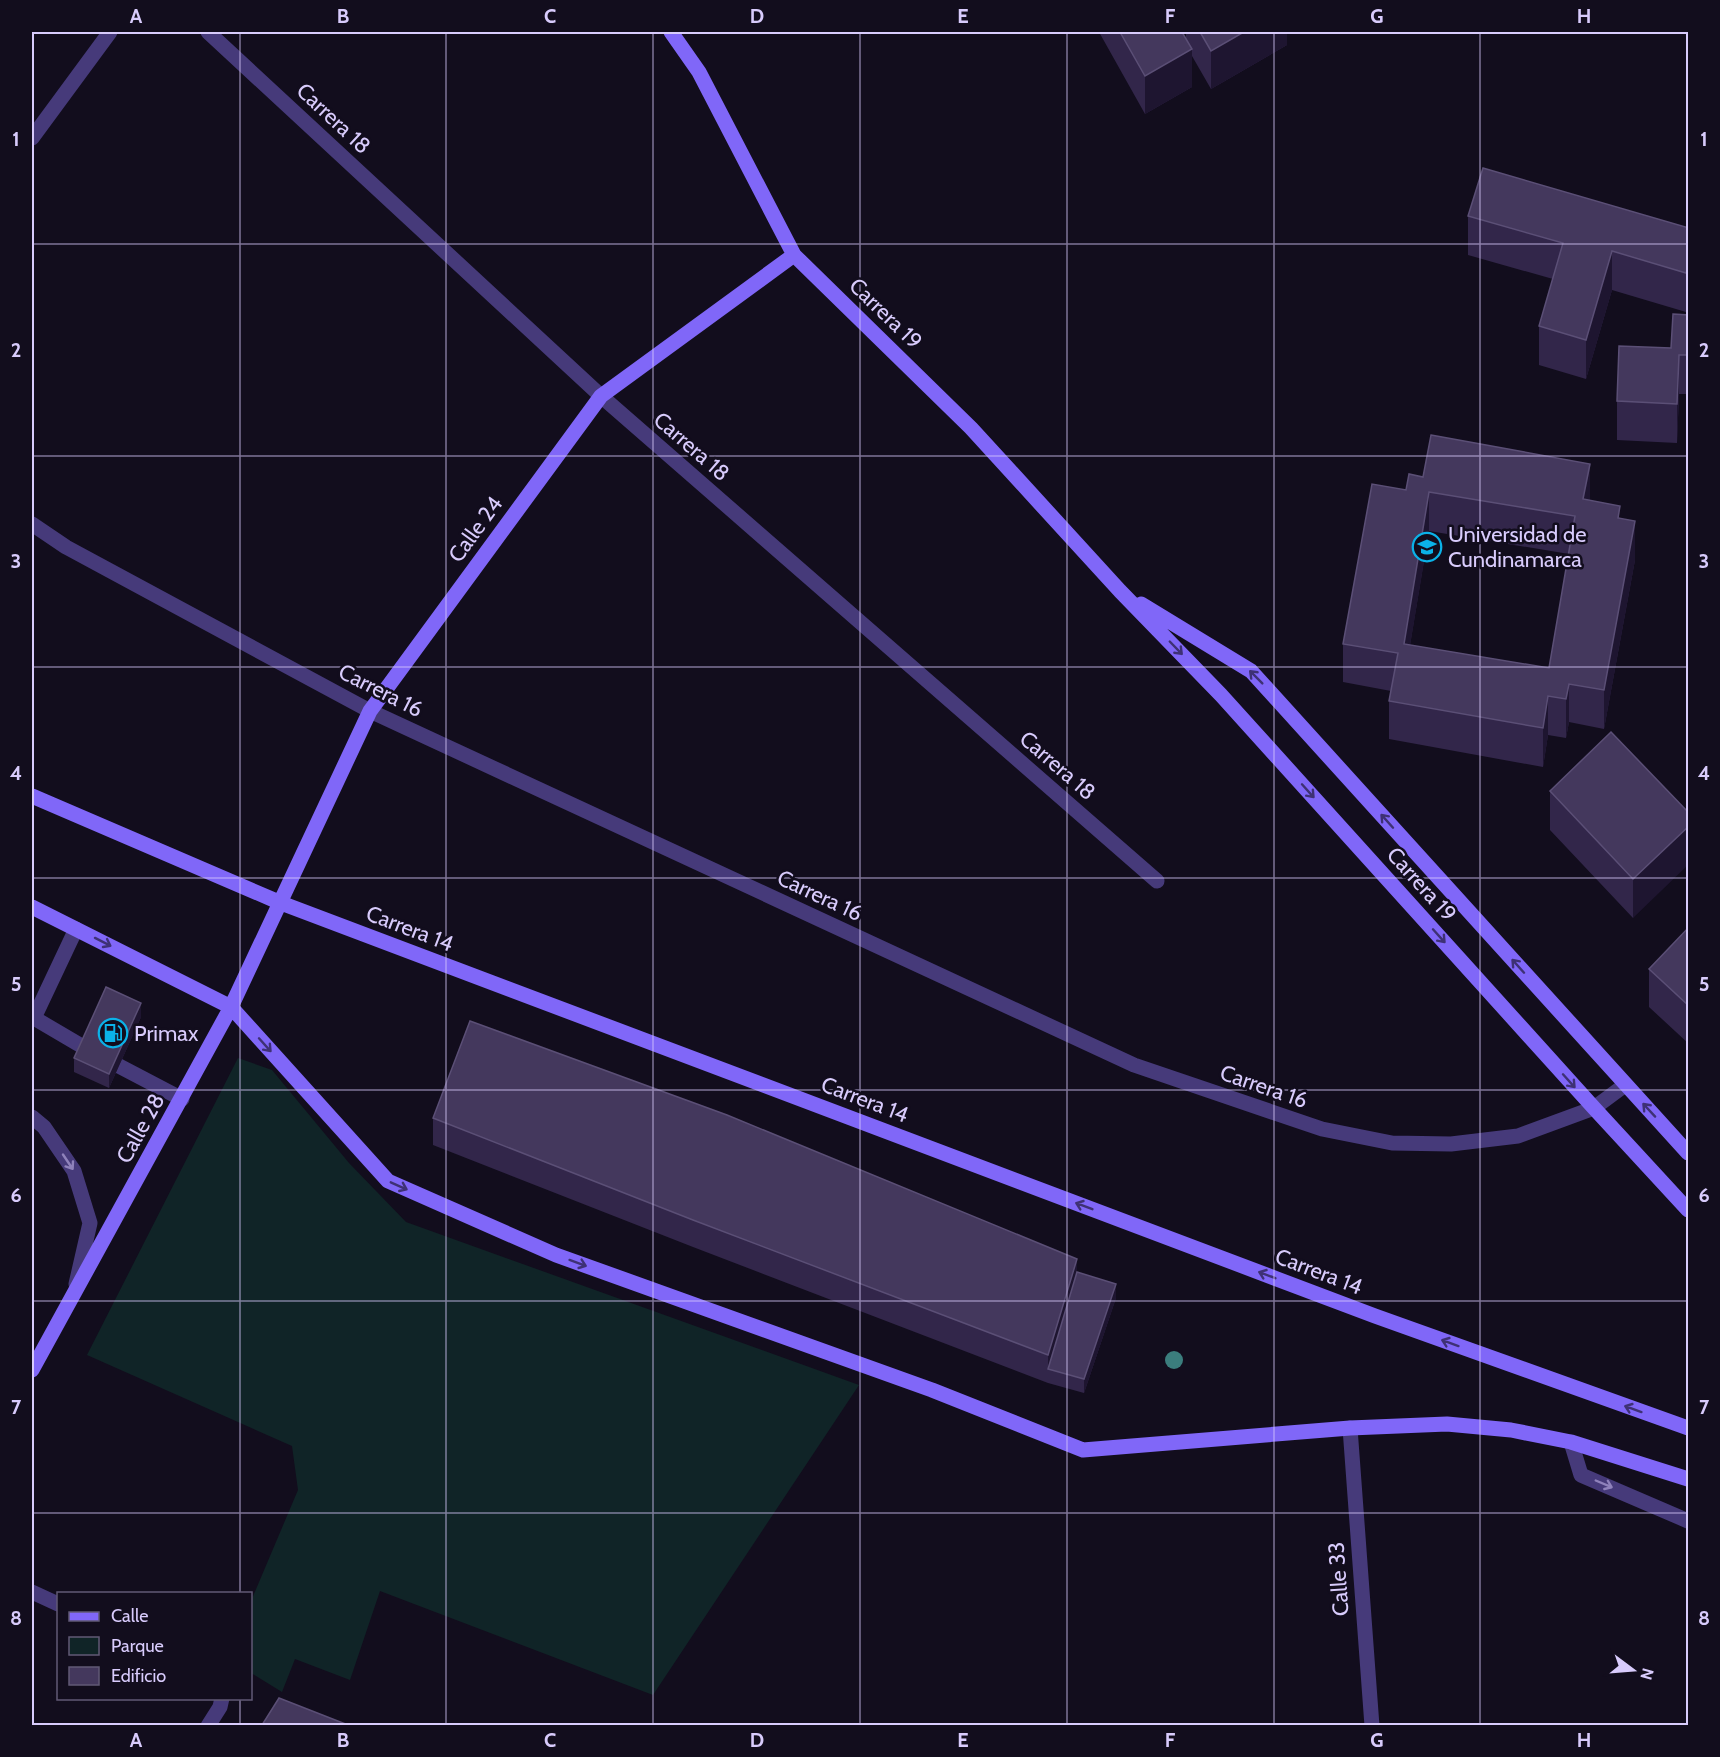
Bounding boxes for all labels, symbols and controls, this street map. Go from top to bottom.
text: A [130,4,143,28]
text: B [337,4,349,28]
text: C [544,4,556,28]
text: D [750,4,764,28]
text: E [957,4,969,28]
text: F [1165,4,1176,28]
text: G [1370,4,1384,28]
text: H [1577,4,1591,28]
street label: Carrera 18 [291,77,376,160]
text: 1 [12,127,20,151]
text: 1 [1700,127,1708,151]
street label: Carrera 19 [844,272,928,355]
text: 2 [11,338,21,362]
text: 2 [1699,338,1709,362]
street label: Carrera 18 [648,406,735,487]
street label: Calle 24 [442,491,508,568]
place label: Universidad de Cundinamarca [1448,521,1587,573]
school or university icon: Universidad de Cundinamarca [1411,531,1443,563]
text: 3 [11,549,21,573]
text: 3 [1699,549,1709,573]
one-way arrow [1168,640,1182,655]
street label: Carrera 16 [334,658,427,723]
one-way arrow [1248,669,1263,684]
street label: Carrera 18 [1014,725,1101,806]
text: 4 [10,761,22,785]
text: 4 [1698,761,1710,785]
one-way arrow [1301,783,1315,798]
one-way arrow [1380,814,1394,829]
street label: Carrera 19 [1381,841,1462,927]
street label: Carrera 16 [773,864,867,927]
street label: Carrera 14 [362,900,457,958]
one-way arrow [1432,928,1446,943]
one-way arrow [93,937,111,949]
one-way arrow [1511,958,1525,973]
text: 5 [11,972,21,996]
text: 5 [1699,972,1709,996]
fuel station icon: Primax [97,1017,129,1049]
place label: Primax [134,1020,199,1047]
one-way arrow [258,1037,272,1052]
street label: Carrera 16 [1216,1059,1311,1114]
street label: Carrera 14 [817,1071,912,1129]
one-way arrow [1562,1073,1576,1088]
street label: Calle 28 [110,1089,171,1168]
one-way arrow [1642,1103,1656,1118]
one-way arrow [62,1154,74,1170]
one-way arrow [389,1181,407,1192]
text: 6 [10,1183,22,1207]
text: 6 [1698,1183,1710,1207]
one-way arrow [1076,1200,1094,1211]
street label: Carrera 14 [1271,1243,1366,1301]
one-way arrow [568,1258,587,1269]
one-way arrow [1258,1269,1277,1280]
one-way arrow [1441,1336,1460,1347]
text: 7 [11,1395,22,1419]
text: 7 [1699,1395,1710,1419]
one-way arrow [1625,1402,1643,1413]
one-way arrow [1594,1479,1612,1491]
street label: Calle 33 [1322,1541,1355,1617]
legend [57,1592,252,1700]
text: Calle [111,1605,148,1627]
text: 8 [10,1606,22,1630]
text: 8 [1698,1606,1710,1630]
text: Parque [111,1635,164,1657]
north arrow [1603,1640,1663,1700]
text: Edificio [111,1665,166,1687]
text: N [1636,1666,1658,1682]
text: A [130,1728,143,1752]
text: B [337,1728,349,1752]
text: C [544,1728,556,1752]
text: D [750,1728,764,1752]
text: E [957,1728,969,1752]
text: F [1165,1728,1176,1752]
text: G [1370,1728,1384,1752]
text: H [1577,1728,1591,1752]

